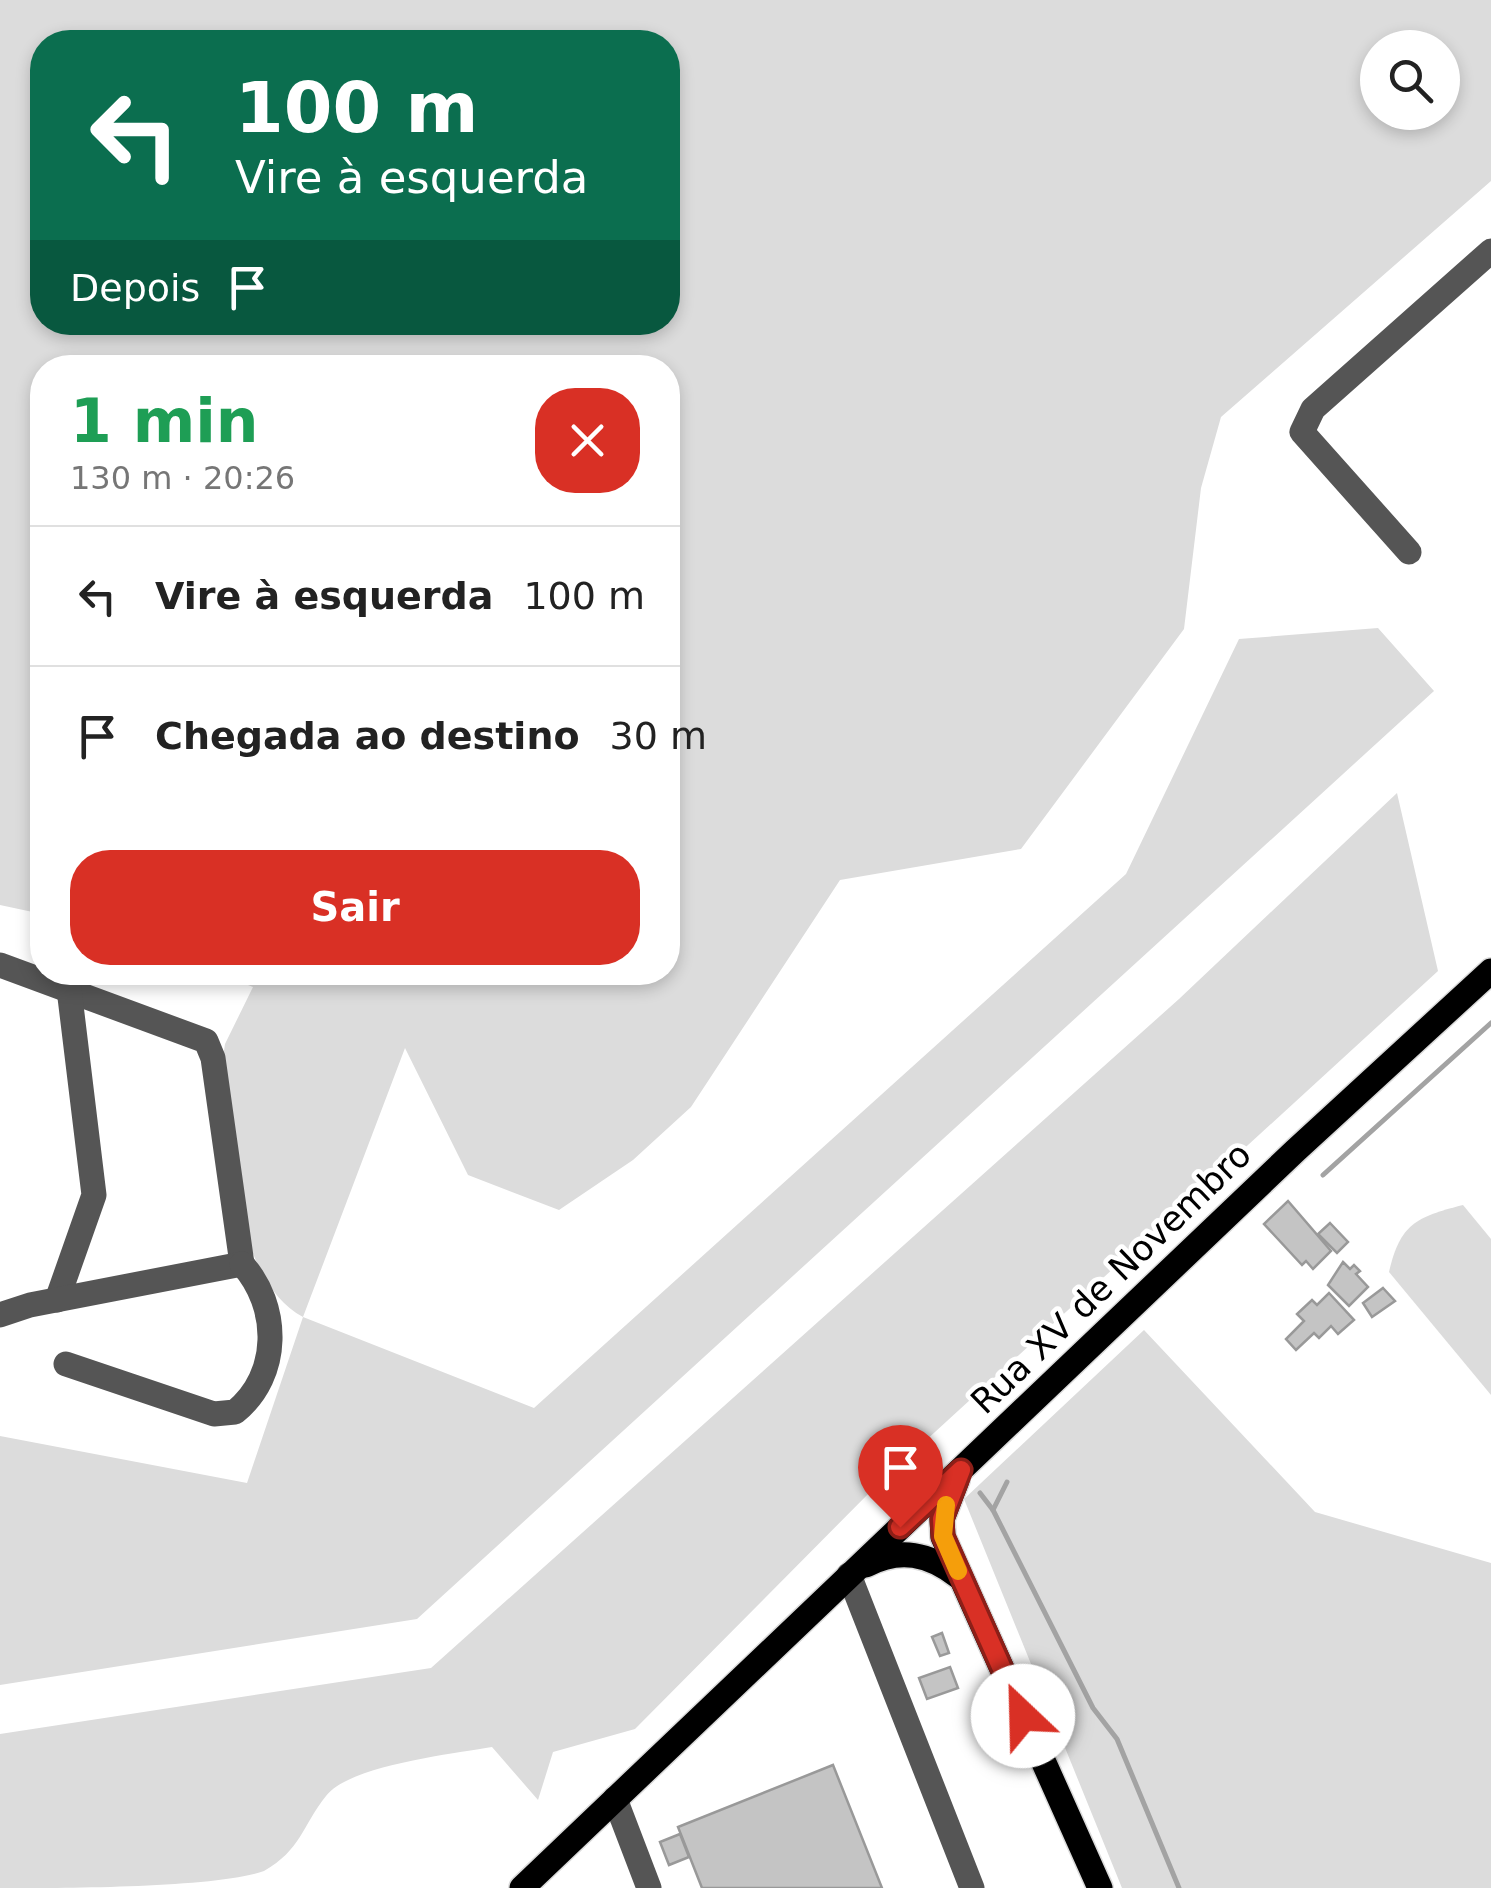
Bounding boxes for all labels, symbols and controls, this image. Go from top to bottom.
map controls [1360,30,1460,130]
button: search [1360,30,1460,130]
text: 100 m [235,67,478,149]
icon: left [70,70,200,200]
text: Vire à esquerda [235,151,588,204]
icon: arrive [220,260,275,315]
text: Depois [70,266,200,310]
text: 1 min [70,386,258,456]
button: close [535,388,640,493]
text: 130 m · 20:26 [70,459,295,497]
icon: left [70,569,125,624]
text: Vire à esquerda [155,574,493,618]
text: 100 m [523,574,645,618]
icon: arrive [70,709,125,764]
text: Chegada ao destino [155,714,580,758]
text: 30 m [610,714,707,758]
button: Sair [70,850,640,965]
street label: Rua XV de Novembro [963,1134,1259,1422]
pin [858,1425,943,1528]
icon: arrive [873,1440,928,1495]
position arrow [971,1664,1075,1768]

